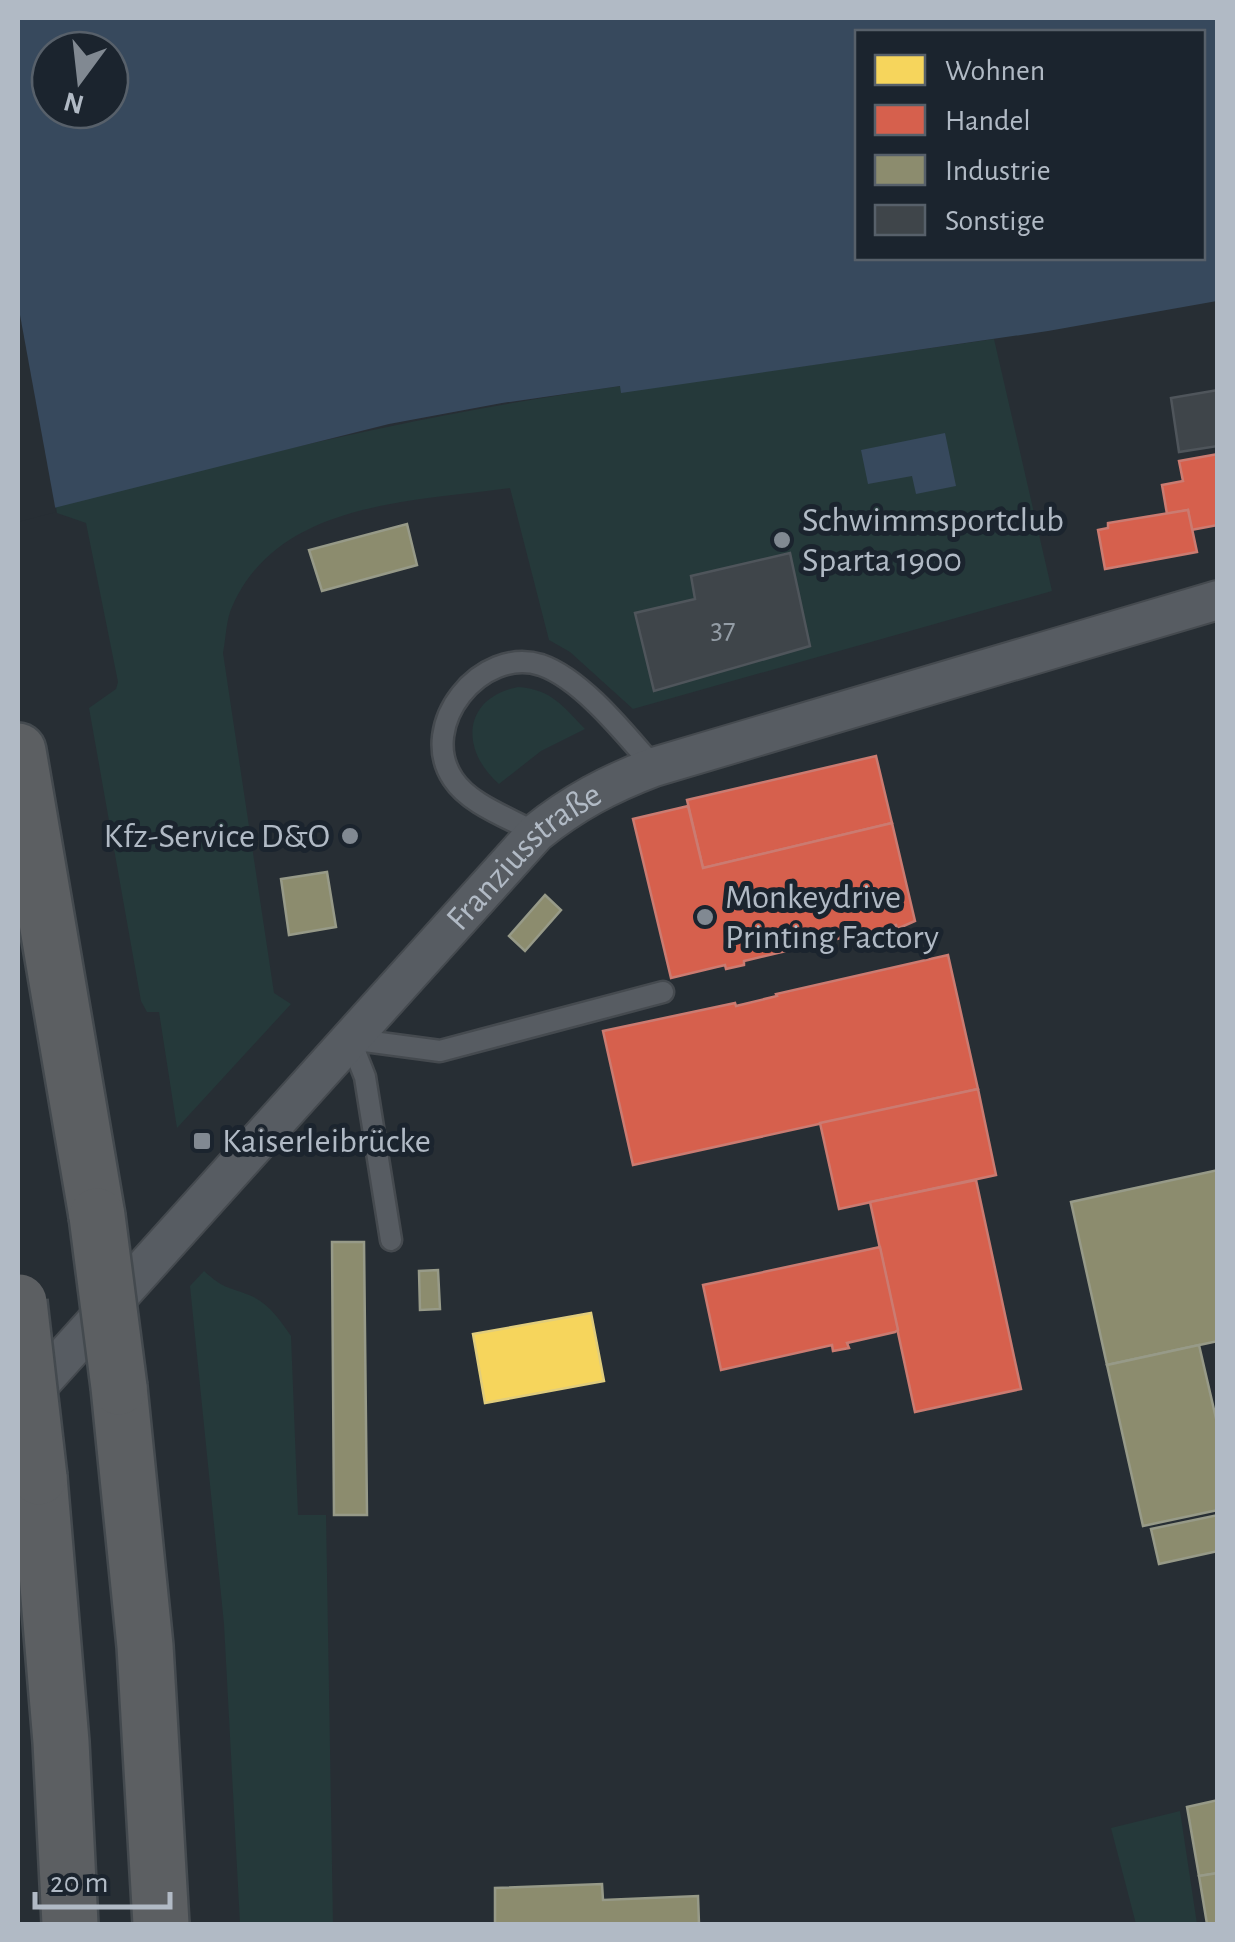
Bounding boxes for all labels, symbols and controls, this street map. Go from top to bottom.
north arrow [30,30,130,130]
legend [855,30,1205,260]
text: Wohnen [945,56,1045,86]
text: N [61,86,87,118]
text: Handel [945,106,1031,136]
text: Industrie [945,156,1051,186]
text: Sonstige [945,206,1045,236]
place label: Schwimmsportclub Sparta 1900 [802,503,1064,578]
marker: Schwimmsportclub Sparta 1900 [771,529,793,551]
house number: 37 [711,614,735,644]
street label: Franziusstraße [440,776,607,937]
place label: Kfz-Service D&O [104,819,330,854]
marker: Kfz-Service D&O [339,825,361,847]
place label: Monkeydrive Printing Factory [725,880,939,955]
marker: Monkeydrive Printing Factory [694,906,716,928]
place label: Kaiserleibrücke [222,1124,431,1159]
marker: Kaiserleibrücke [191,1130,213,1152]
scale bar [35,1847,170,1909]
text: 20 m [50,1868,108,1898]

